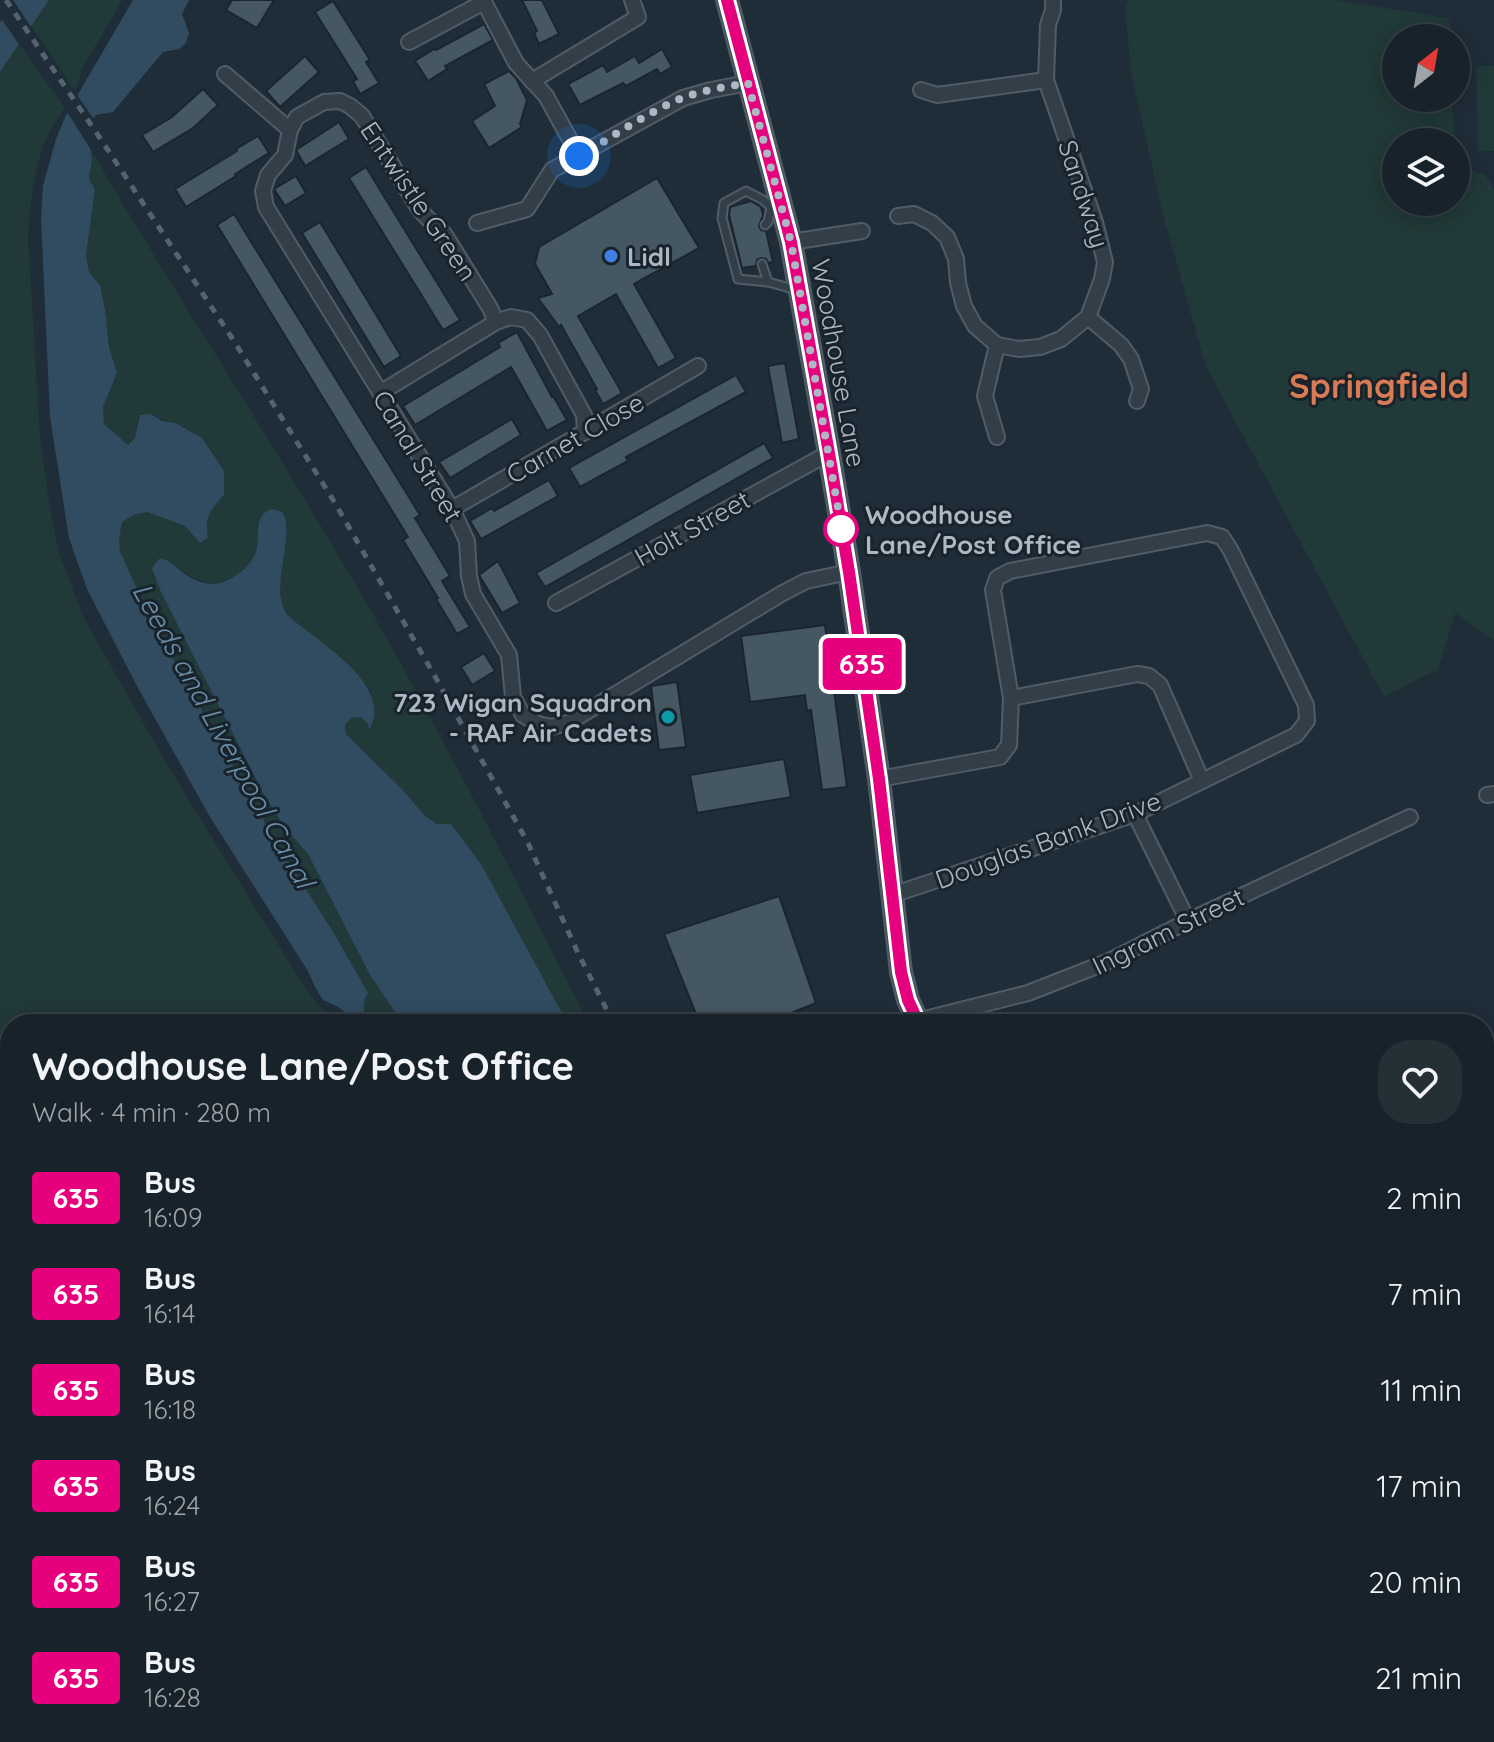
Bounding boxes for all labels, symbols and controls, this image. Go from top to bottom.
north arrow [1382,24,1470,112]
map controls [1382,24,1470,216]
street label: Entwistle Green [354,115,484,287]
button: layers [1382,128,1470,216]
your location [559,136,599,176]
street label: Sandway [1051,136,1117,252]
place label: Lidl [627,240,671,273]
marker: Lidl [602,247,620,265]
street label: Woodhouse Lane [804,257,874,469]
district label: Springfield [1289,364,1469,407]
street label: Canal Street [366,384,470,528]
street label: Carnet Close [500,385,650,491]
street label: Holt Street [628,483,756,573]
place label: Woodhouse Lane/Post Office [865,498,1081,561]
marker: Woodhouse Lane/Post Office [824,512,858,546]
water label: Leeds and Liverpool Canal [125,576,324,897]
line badge: 635 [816,638,908,690]
text: 635 [839,646,885,681]
place label: 723 Wigan Squadron - RAF Air Cadets [393,686,652,749]
marker: 723 Wigan Squadron - RAF Air Cadets [659,708,677,726]
street label: Douglas Bank Drive [931,784,1165,896]
street label: Ingram Street [1087,880,1249,982]
button: heart [1378,1040,1462,1124]
text: Woodhouse Lane/Post Office [32,1042,574,1090]
text: Walk · 4 min · 280 m [32,1096,271,1129]
text: Bus [144,1163,196,1201]
text: 2 min [1386,1179,1462,1217]
text: 635 [53,1180,99,1215]
text: 16:09 [144,1201,202,1234]
text: Bus [144,1259,196,1297]
text: 7 min [1387,1275,1462,1313]
text: 635 [53,1276,99,1311]
text: 16:14 [144,1297,195,1330]
text: Bus [144,1355,196,1393]
text: 11 min [1380,1371,1462,1409]
text: 635 [53,1372,99,1407]
text: 16:18 [144,1393,196,1426]
text: Bus [144,1451,196,1489]
text: 17 min [1376,1467,1462,1505]
text: 635 [53,1468,99,1503]
text: 16:24 [144,1489,200,1522]
text: Bus [144,1547,196,1585]
text: 20 min [1368,1563,1462,1601]
text: 635 [53,1564,99,1599]
text: 16:27 [144,1585,200,1618]
text: Bus [144,1643,196,1681]
text: 21 min [1375,1659,1462,1697]
text: 635 [53,1660,99,1695]
text: 16:28 [144,1681,201,1714]

